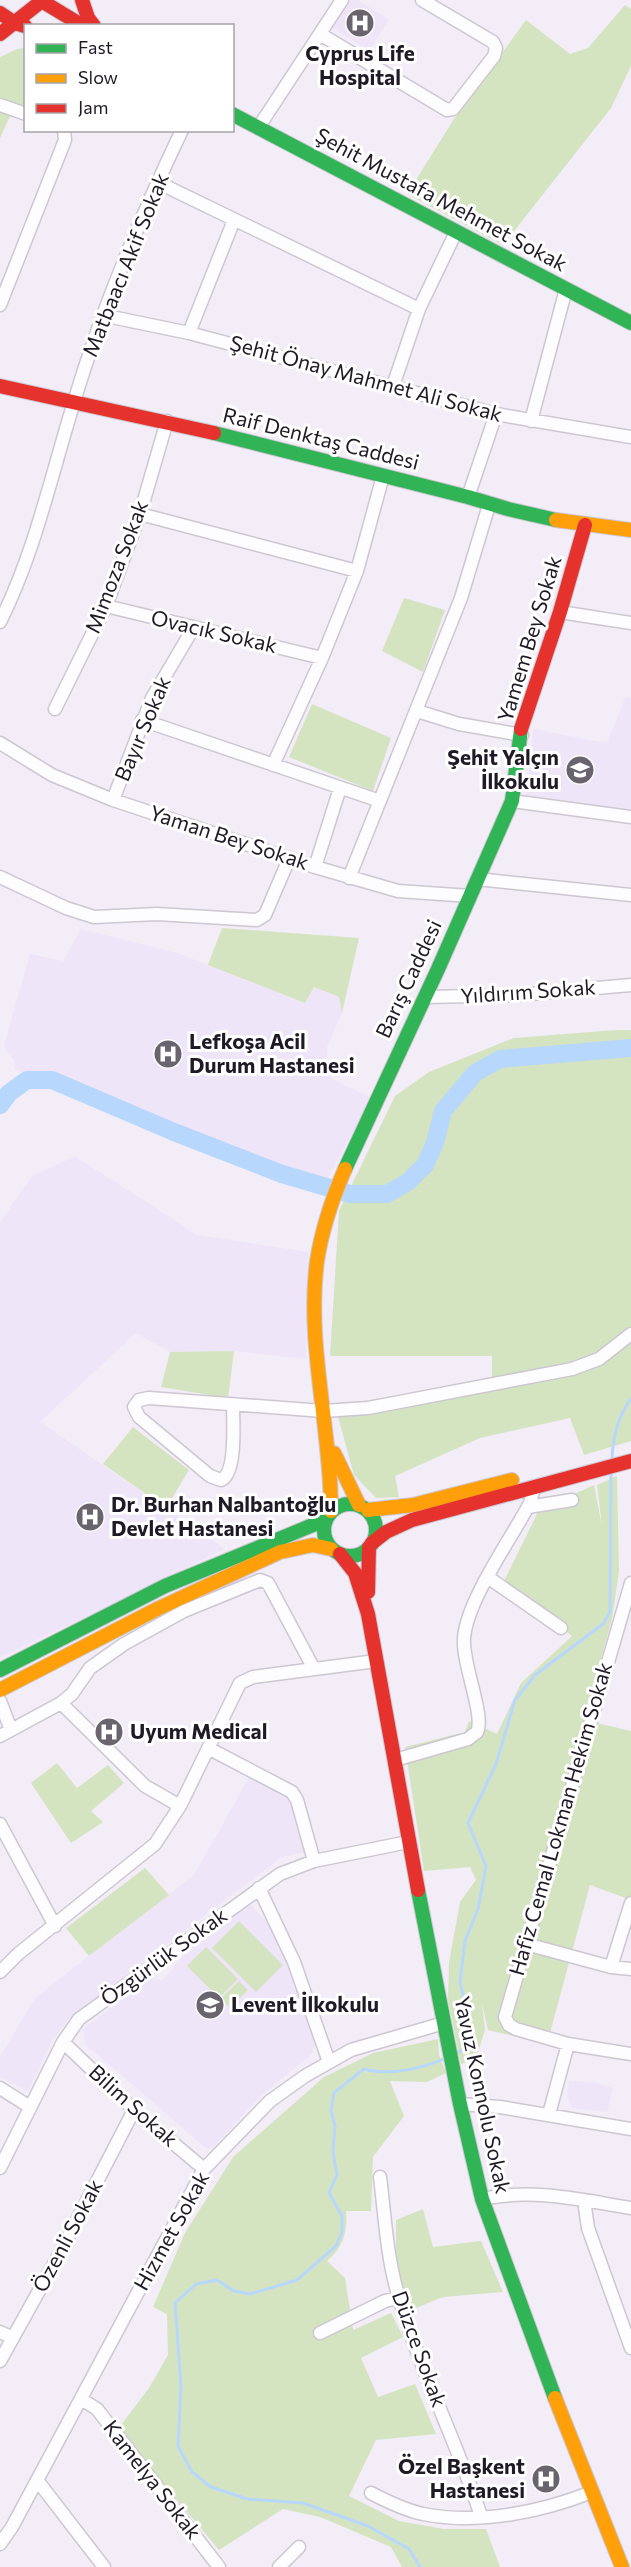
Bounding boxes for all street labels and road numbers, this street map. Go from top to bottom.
street label: Şehit Mustafa Mehmet Sokak [312,122,572,276]
street label: Matbaacı Akif Sokak [76,169,173,360]
street label: Şehit Önay Mahmet Ali Sokak [227,329,505,426]
street label: Raif Denktaş Caddesi [221,401,422,474]
street label: Mimoza Sokak [79,496,152,636]
street label: Yamem Bey Sokak [491,553,566,725]
street label: Ovacık Sokak [149,604,280,657]
street label: Bayır Sokak [108,672,175,785]
street label: Yaman Bey Sokak [147,799,312,874]
street label: Barış Caddesi [369,915,446,1041]
street label: Yıldırım Sokak [460,973,596,1008]
street label: Hafiz Cemal Lokman Hekim Sokak [503,1659,616,1978]
street label: Özgürlük Sokak [95,1902,231,2010]
street label: Yavuz Konnolu Sokak [450,1994,517,2196]
street label: Bilim Sokak [85,2059,183,2151]
street label: Hizmet Sokak [128,2166,214,2294]
street label: Özenli Sokak [27,2175,107,2296]
street label: Düzce Sokak [388,2287,453,2410]
street label: Kamelya Sokak [99,2415,207,2544]

